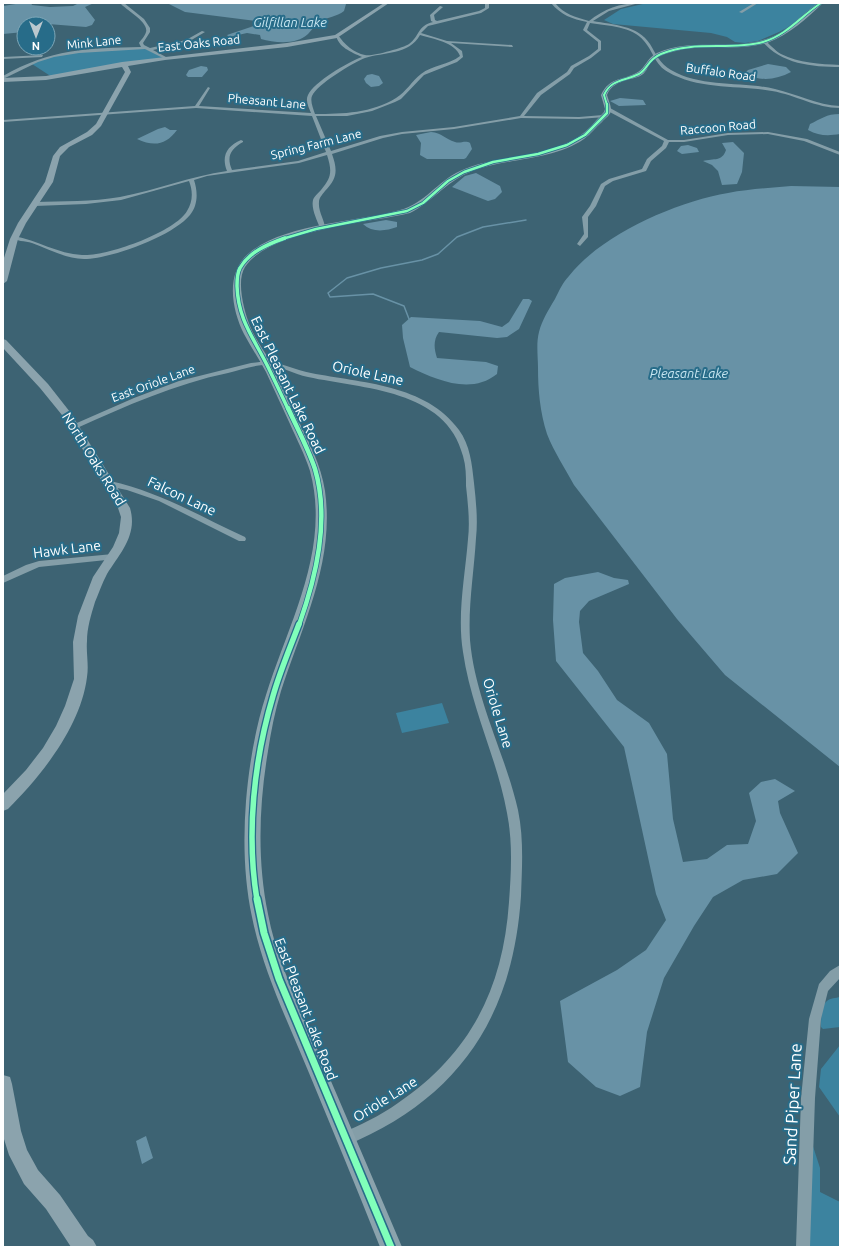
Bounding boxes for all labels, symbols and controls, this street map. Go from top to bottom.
water label: Gilfillan Lake [253,15,327,30]
north arrow [16,16,56,56]
street label: East Oaks Road [157,32,241,54]
street label: Mink Lane [66,33,122,51]
text: N [32,40,40,52]
street label: Buffalo Road [685,61,757,83]
street label: Pheasant Lane [227,91,307,111]
street label: Raccoon Road [680,117,756,137]
street label: Spring Farm Lane [269,126,363,162]
street label: East Pleasant Lake Road [248,314,328,456]
street label: Oriole Lane [331,358,405,388]
street label: East Oriole Lane [110,362,196,404]
water label: Pleasant Lake [650,366,729,380]
street label: North Oaks Road [59,409,129,509]
street label: Falcon Lane [145,473,219,519]
street label: Hawk Lane [32,537,102,561]
street label: Oriole Lane [480,676,516,750]
street label: East Pleasant Lake Road [271,936,341,1082]
street label: Sand Piper Lane [779,1043,805,1165]
street label: Oriole Lane [350,1073,420,1125]

